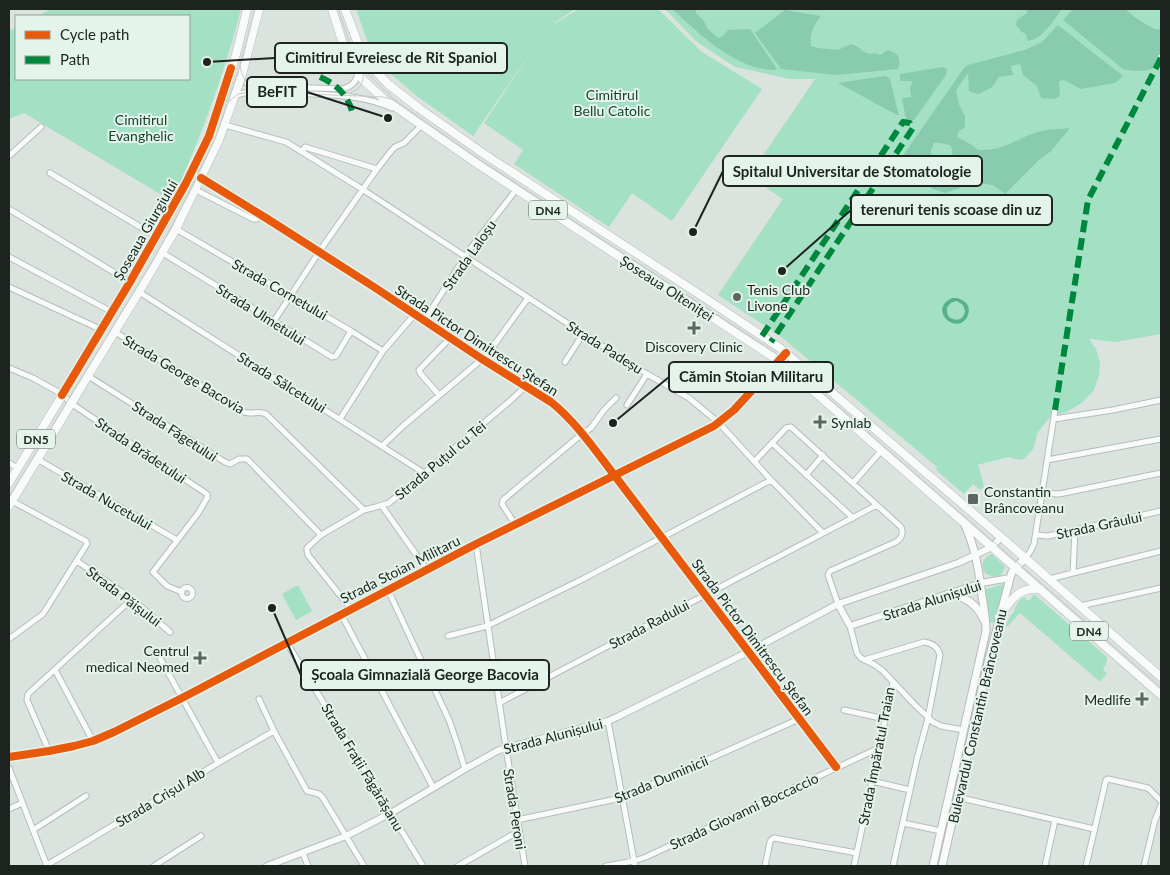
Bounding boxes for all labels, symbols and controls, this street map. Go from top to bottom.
legend [15,15,190,80]
text: Cycle path [60,25,129,43]
callout: Cimitirul Evreiesc de Rit Spaniol [275,43,507,73]
text: Cimitirul Evreiesc de Rit Spaniol [285,48,497,66]
text: Path [60,50,90,68]
callout: BeFIT [247,77,307,107]
text: BeFIT [257,82,297,100]
park label: Cimitirul Bellu Catolic [574,86,651,119]
park label: Cimitirul Evanghelic [108,111,174,144]
callout: Spitalul Universitar de Stomatologie [723,156,982,186]
text: Spitalul Universitar de Stomatologie [733,162,971,180]
street label: Șoseaua Giurgiului [109,177,181,283]
callout: terenuri tenis scoase din uz [851,195,1052,225]
road number: DN4 [529,200,567,220]
text: terenuri tenis scoase din uz [861,200,1042,218]
street label: Strada Laloșu [439,217,499,293]
street label: Șoseaua Olteniței [617,251,717,325]
street label: Strada Cornetului [229,255,331,323]
street label: Strada Ulmetului [213,280,309,348]
street label: Strada Pictor Dimitrescu Ștefan [392,281,562,399]
place label: Tenis Club Livone [747,281,810,314]
marker: Tenis Club Livone [731,291,743,303]
street label: Strada Padeșu [564,317,646,377]
marker: Discovery Clinic [687,321,701,335]
street label: Strada George Bacovia [120,331,248,417]
place label: Discovery Clinic [645,338,743,355]
street label: Strada Sălcetului [234,348,330,416]
callout: Cămin Stoian Militaru [669,362,833,392]
text: Cămin Stoian Militaru [679,367,823,385]
street label: Strada Făgetului [129,397,221,465]
street label: Strada Brădetului [92,413,190,487]
place label: Synlab [831,414,872,431]
marker: Synlab [813,415,827,429]
street label: Strada Puțul cu Tei [391,417,489,503]
road number: DN5 [17,429,55,448]
street label: Strada Nucetului [59,467,155,533]
place label: Constantin Brâncoveanu [984,483,1064,516]
marker: Constantin Brâncoveanu [966,492,980,506]
street label: Strada Grâului [1055,508,1143,542]
street label: Strada Stoian Militaru [337,531,463,607]
street label: Strada Pictor Dimitrescu Ștefan [689,555,817,719]
street label: Strada Păișului [83,562,165,630]
street label: Strada Alunișului [881,576,983,624]
street label: Strada Radului [606,596,692,652]
street label: Bulevardul Constantin Brâncoveanu [944,607,1010,825]
road number: DN4 [1070,622,1108,640]
place label: Centrul medical Neomed [86,642,189,675]
marker: Centrul medical Neomed [193,651,207,665]
callout: Școala Gimnazială George Bacovia [301,660,549,690]
text: Școala Gimnazială George Bacovia [311,665,539,683]
street label: Strada Împăratul Traian [854,685,898,827]
place label: Medlife [1084,691,1131,708]
marker: Medlife [1135,692,1149,706]
street label: Strada Frații Făgărășanu [318,700,408,834]
street label: Strada Alunișului [501,715,605,757]
street label: Strada Duminicii [611,752,711,806]
street label: Strada Crișul Alb [112,764,208,830]
street label: Strada Peroni [500,767,530,851]
street label: Strada Giovanni Boccaccio [667,769,821,853]

